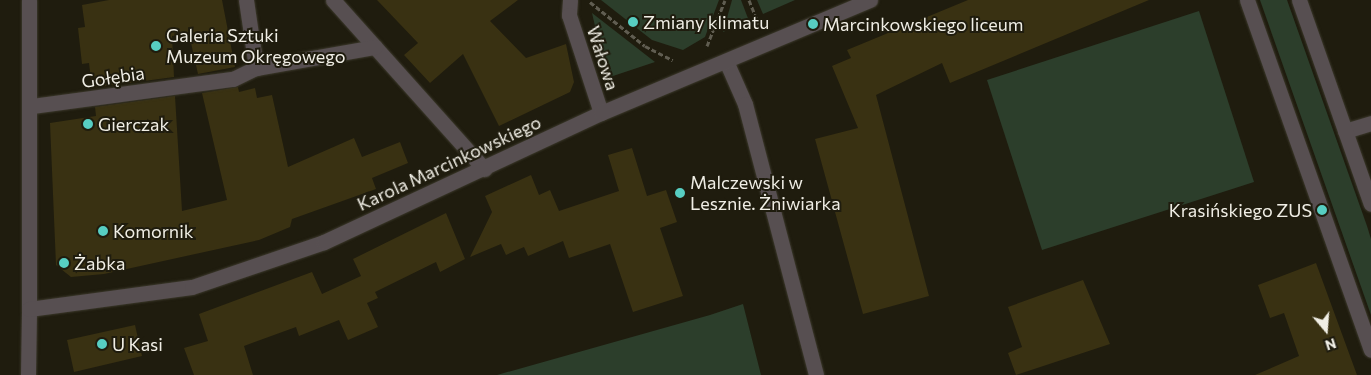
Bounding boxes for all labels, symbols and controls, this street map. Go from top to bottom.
place label: Zmiany klimatu [643,11,769,33]
place label: Marcinkowskiego liceum [823,13,1024,35]
marker: Zmiany klimatu [627,16,639,28]
marker: Marcinkowskiego liceum [807,18,819,30]
street label: Wałowa [582,23,624,93]
place label: Galeria Sztuki Muzeum Okręgowego [166,25,346,68]
marker: Galeria Sztuki Muzeum Okręgowego [150,40,162,52]
street label: Gołębia [80,62,146,92]
street label: Karola Marcinkowskiego [354,111,544,215]
place label: Gierczak [98,113,169,135]
marker: Gierczak [82,118,94,130]
place label: Malczewski w Lesznie. Żniwiarka [690,172,841,214]
marker: Malczewski w Lesznie. Żniwiarka [674,187,686,199]
place label: Krasińskiego ZUS [1169,199,1312,221]
marker: Krasińskiego ZUS [1316,204,1328,216]
place label: Komornik [113,220,194,242]
marker: Komornik [97,225,109,237]
place label: Żabka [74,252,125,274]
marker: Żabka [58,257,70,269]
north arrow [1301,305,1351,355]
place label: U Kasi [112,333,163,355]
text: N [1323,335,1338,354]
marker: U Kasi [96,338,108,350]

